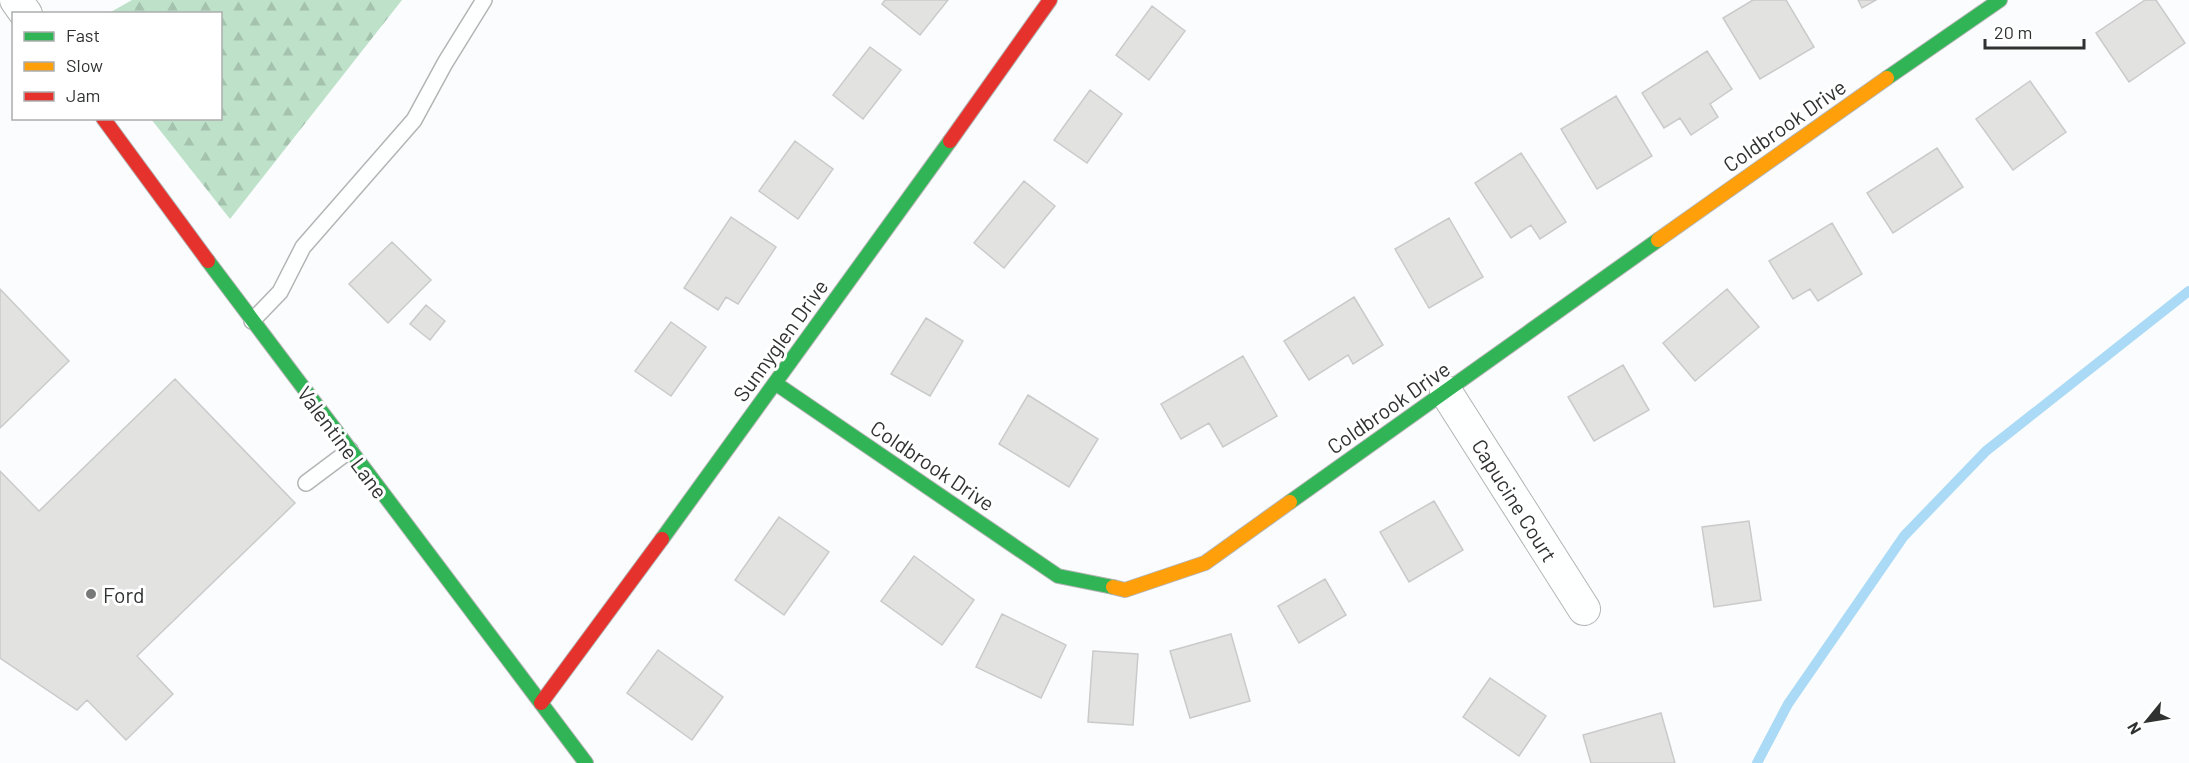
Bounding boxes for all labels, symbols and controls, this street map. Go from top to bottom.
legend [12,12,222,120]
scale bar [1985,12,2084,50]
text: 20 m [1994,21,2032,43]
text: Fast [66,24,100,46]
text: Slow [66,54,103,76]
street label: Coldbrook Drive [1718,73,1850,177]
text: Jam [66,84,100,106]
street label: Sunnyglen Drive [727,274,833,406]
street label: Coldbrook Drive [1322,355,1454,459]
street label: Valentine Lane [293,381,393,503]
street label: Coldbrook Drive [866,414,1000,516]
street label: Capucine Court [1467,434,1563,566]
place label: Ford [103,582,145,607]
marker: Ford [84,587,98,601]
north arrow [2117,691,2177,751]
text: N [2123,719,2144,738]

